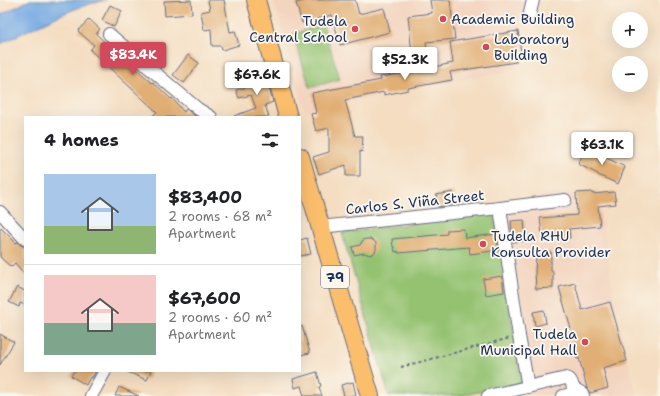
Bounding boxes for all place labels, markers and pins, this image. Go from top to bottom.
place label: Academic Building [451,10,574,28]
place label: Tudela Central School [249,12,348,46]
marker: Academic Building [438,14,448,24]
marker: Tudela Central School [350,24,360,34]
place label: Laboratory Building [494,30,569,64]
pin: $83.4K [100,42,166,76]
marker: Laboratory Building [481,42,491,52]
pin: $52.3K [372,47,438,81]
pin: $67.6K [224,62,290,96]
pin: $63.1K [569,132,635,166]
place label: Tudela RHU Konsulta Provider [491,227,611,261]
marker: Tudela RHU Konsulta Provider [478,239,488,249]
place label: Tudela Municipal Hall [480,325,578,359]
marker: Tudela Municipal Hall [580,337,590,347]

